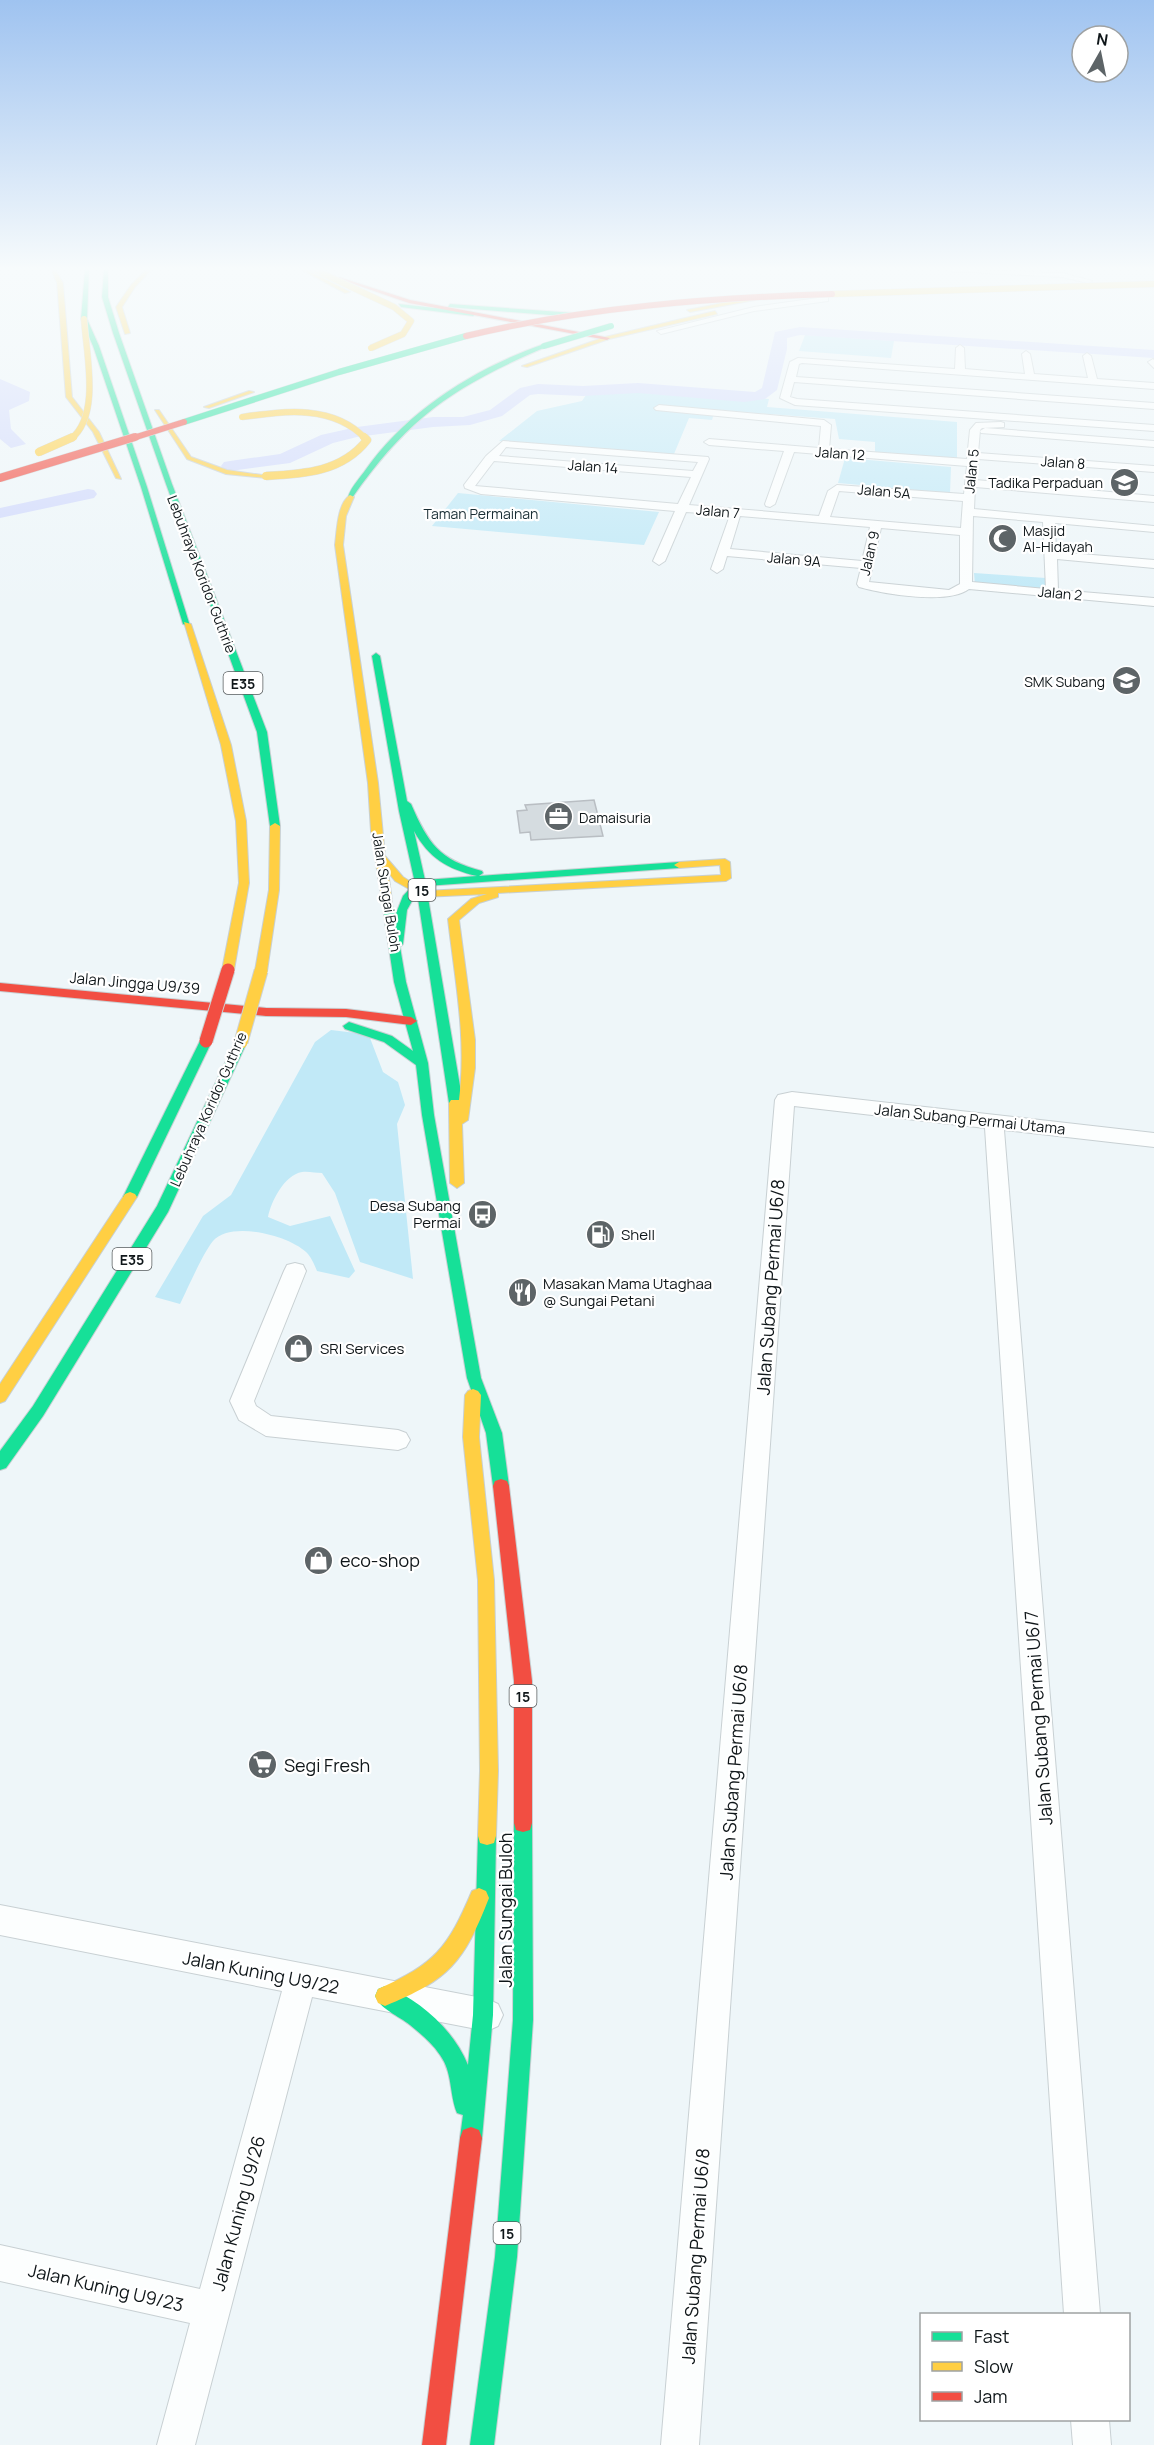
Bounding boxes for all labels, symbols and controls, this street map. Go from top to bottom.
north arrow [1070,24,1130,84]
text: N [1095,27,1110,51]
street label: Jalan 12 [814,442,866,464]
street label: Jalan 5 [959,448,983,494]
street label: Jalan 8 [1040,451,1086,473]
street label: Jalan 14 [567,455,619,477]
school or university icon: Tadika Perpaduan [1108,466,1140,498]
place label: Tadika Perpaduan [988,473,1103,492]
street label: Jalan 5A [857,479,912,503]
street label: Lebuhraya Koridor Guthrie [163,492,241,656]
street label: Jalan 7 [696,500,740,522]
park label: Taman Permainan [424,504,538,523]
place label: Masjid Al-Hidayah [1023,521,1093,556]
mosque icon: Masjid Al-Hidayah [986,522,1018,554]
street label: Jalan 9 [855,529,883,577]
street label: Jalan 9A [766,547,822,571]
street label: Jalan 2 [1037,582,1083,604]
school or university icon: SMK Subang [1110,665,1142,697]
road number: E35 [224,672,262,694]
place label: SMK Subang [1024,672,1105,691]
office icon: Damaisuria [542,801,574,833]
place label: Damaisuria [579,808,651,827]
street label: Jalan Sungai Buloh [368,831,406,953]
road number: 15 [408,879,436,901]
street label: Jalan Jingga U9/39 [69,967,201,999]
street label: Lebuhraya Koridor Guthrie [165,1029,251,1189]
street label: Jalan Subang Permai Utama [873,1099,1067,1139]
street label: Jalan Subang Permai U6/8 [750,1178,790,1396]
place label: Desa Subang Permai [370,1195,461,1233]
bus stop icon: Desa Subang Permai [466,1198,498,1230]
fuel station icon: Shell [584,1218,616,1250]
place label: Shell [621,1224,655,1245]
road number: E35 [112,1248,152,1270]
place label: Masakan Mama Utaghaa @ Sungai Petani [543,1273,712,1311]
restaurant icon: Masakan Mama Utaghaa @ Sungai Petani [506,1276,538,1308]
shop icon: SRI Services [283,1332,315,1364]
place label: SRI Services [320,1338,405,1359]
shop icon: eco-shop [303,1544,335,1576]
place label: eco-shop [340,1548,420,1572]
street label: Jalan Subang Permai U6/7 [1019,1610,1057,1826]
street label: Jalan Subang Permai U6/8 [713,1663,753,1881]
road number: 15 [510,1685,536,1707]
supermarket icon: Segi Fresh [247,1749,279,1781]
place label: Segi Fresh [284,1753,370,1777]
street label: Jalan Sungai Buloh [493,1832,517,1988]
street label: Jalan Kuning U9/22 [181,1945,341,1999]
street label: Jalan Kuning U9/26 [206,2133,270,2293]
street label: Jalan Subang Permai U6/8 [675,2147,715,2365]
road number: 15 [494,2222,520,2244]
street label: Jalan Kuning U9/23 [26,2257,186,2317]
legend [920,2313,1130,2421]
text: Fast [974,2324,1009,2348]
text: Slow [974,2354,1014,2378]
text: Jam [974,2384,1008,2408]

